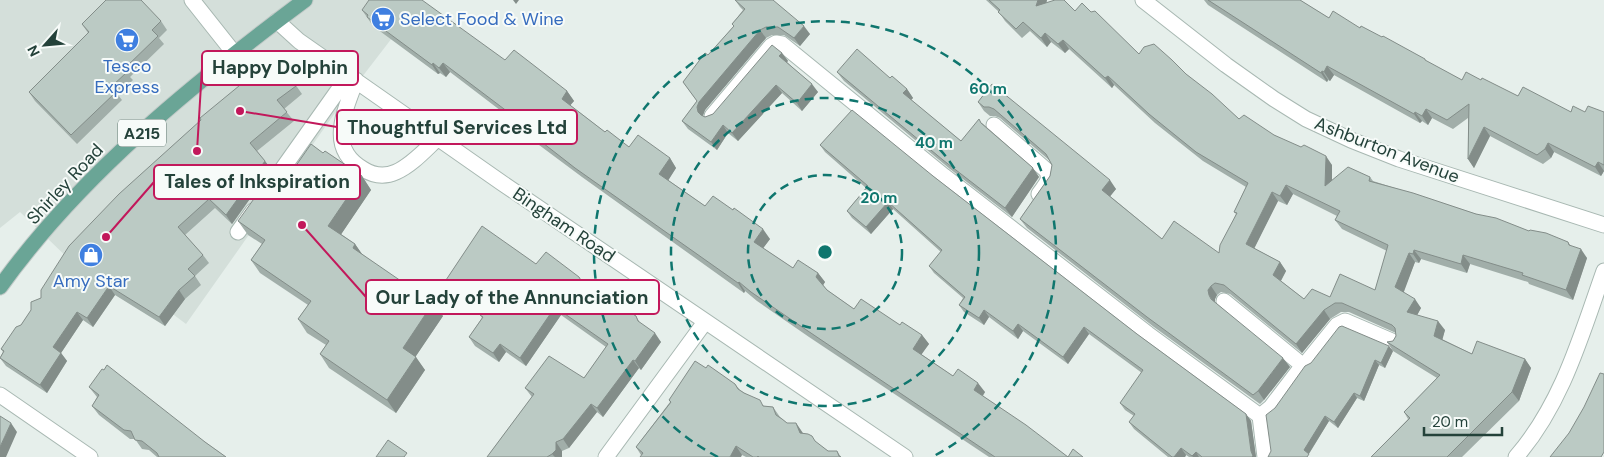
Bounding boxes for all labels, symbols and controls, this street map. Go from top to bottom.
supermarket icon: Select Food & Wine [370,6,396,32]
place label: Select Food & Wine [400,7,564,31]
north arrow [20,20,70,70]
supermarket icon: Tesco Express [114,27,140,53]
text: N [23,42,44,60]
callout: Happy Dolphin [202,51,358,85]
place label: Tesco Express [95,54,159,99]
text: Happy Dolphin [212,55,348,80]
text: 60 m [969,79,1007,99]
callout: Thoughtful Services Ltd [337,110,577,144]
street label: Ashburton Avenue [1311,111,1463,189]
text: Thoughtful Services Ltd [347,115,567,140]
road number: A215 [118,120,166,146]
text: 40 m [915,133,953,153]
street label: Shirley Road [21,138,109,230]
callout: Tales of Inkspiration [154,165,360,199]
text: Tales of Inkspiration [164,169,350,194]
street label: Bingham Road [508,182,620,268]
text: 20 m [861,188,897,208]
shop icon: Amy Star [78,242,104,268]
centre of rings [816,243,834,261]
place label: Amy Star [53,269,130,293]
callout: Our Lady of the Annunciation [366,280,659,314]
text: Our Lady of the Annunciation [376,285,648,310]
scale bar [1424,404,1502,436]
text: 20 m [1432,412,1468,432]

